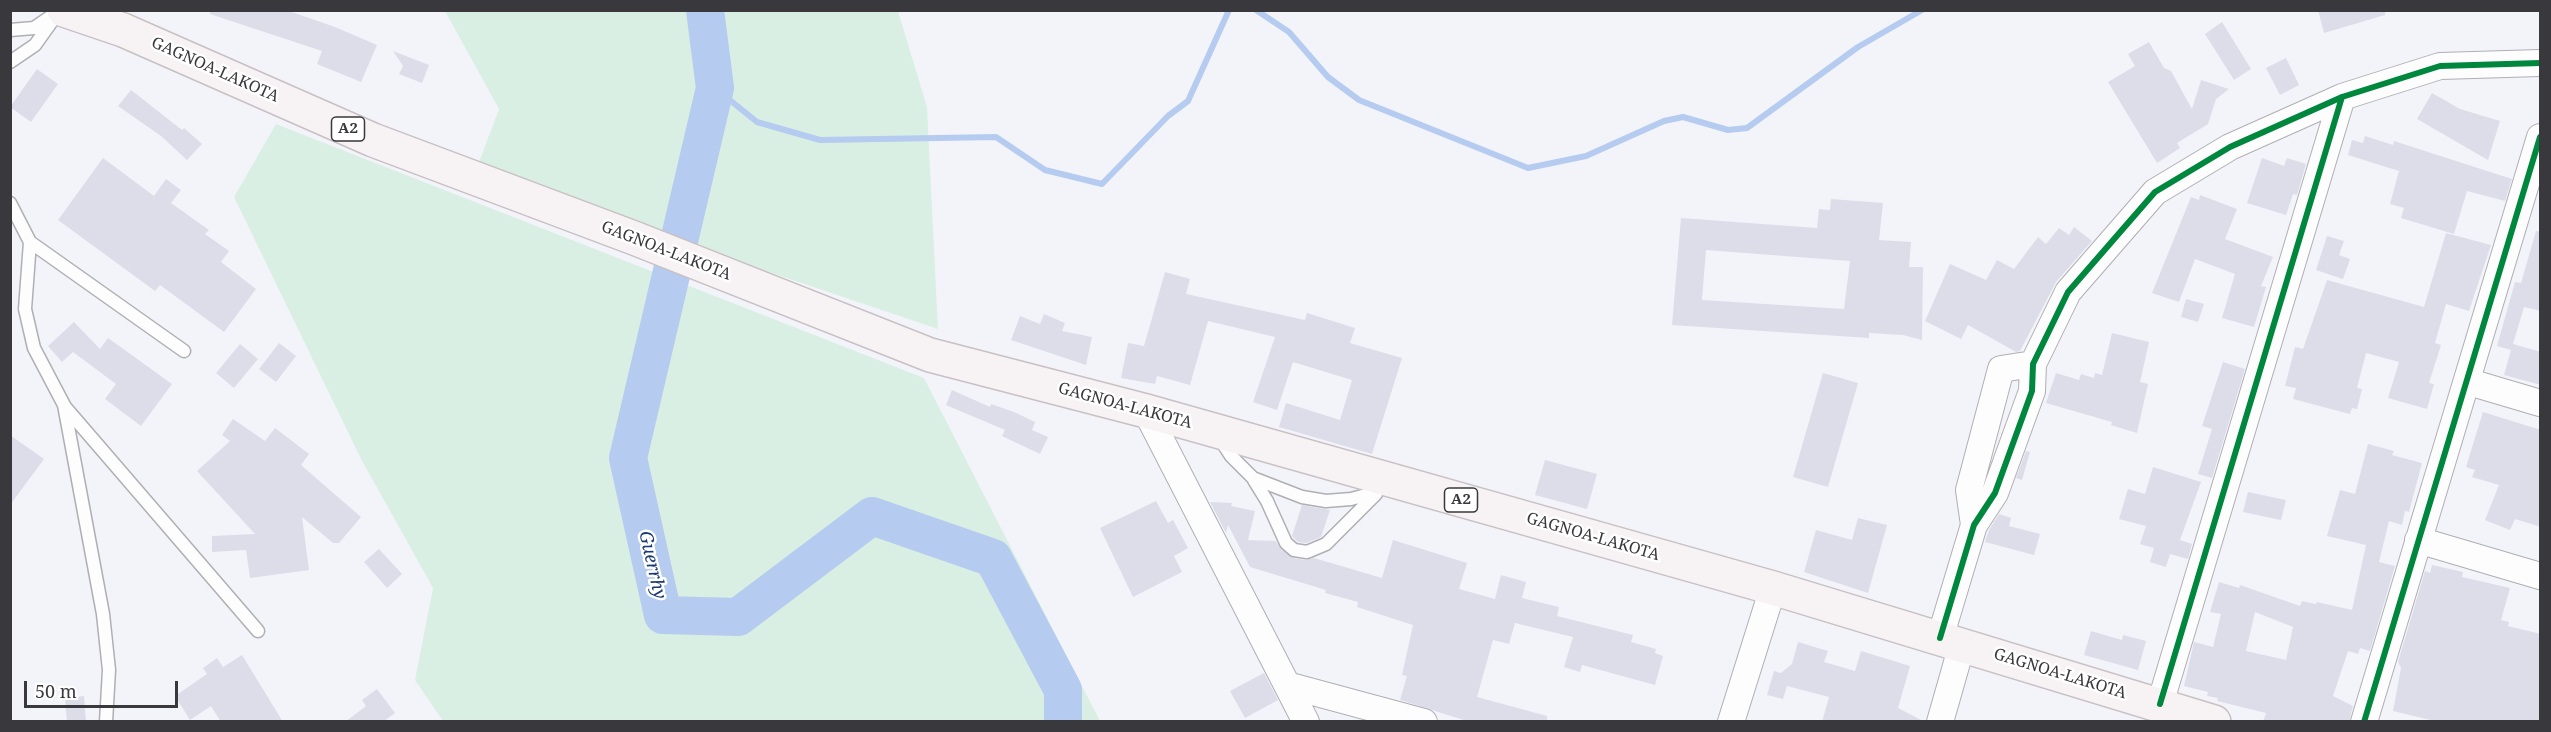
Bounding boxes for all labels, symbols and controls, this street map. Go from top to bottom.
street label: GAGNOA-LAKOTA [148,33,282,107]
road number: A2 [332,117,364,141]
street label: GAGNOA-LAKOTA [598,217,734,285]
street label: GAGNOA-LAKOTA [1056,379,1194,433]
road number: A2 [1444,488,1478,512]
street label: GAGNOA-LAKOTA [1524,509,1662,565]
water label: Guerrhy [634,529,670,601]
street label: GAGNOA-LAKOTA [1991,645,2129,703]
scale bar [27,669,182,707]
text: 50 m [35,679,77,703]

